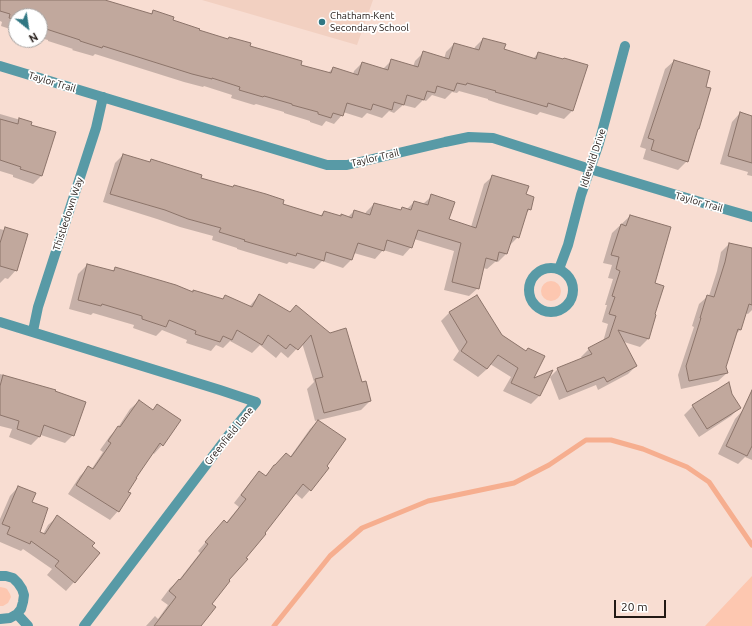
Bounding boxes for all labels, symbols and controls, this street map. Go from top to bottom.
north arrow [8,8,48,48]
place label: Chatham-Kent Secondary School [330,10,409,34]
marker: Chatham-Kent Secondary School [317,17,327,27]
text: N [27,30,40,45]
street label: Taylor Trail [27,69,77,95]
street label: Idlewild Drive [578,127,608,189]
street label: Taylor Trail [350,147,400,169]
street label: Thistledown Way [50,176,86,252]
street label: Taylor Trail [674,189,724,215]
street label: Greenfield Lane [202,405,256,467]
scale bar [616,592,668,618]
text: 20 m [621,600,648,613]

